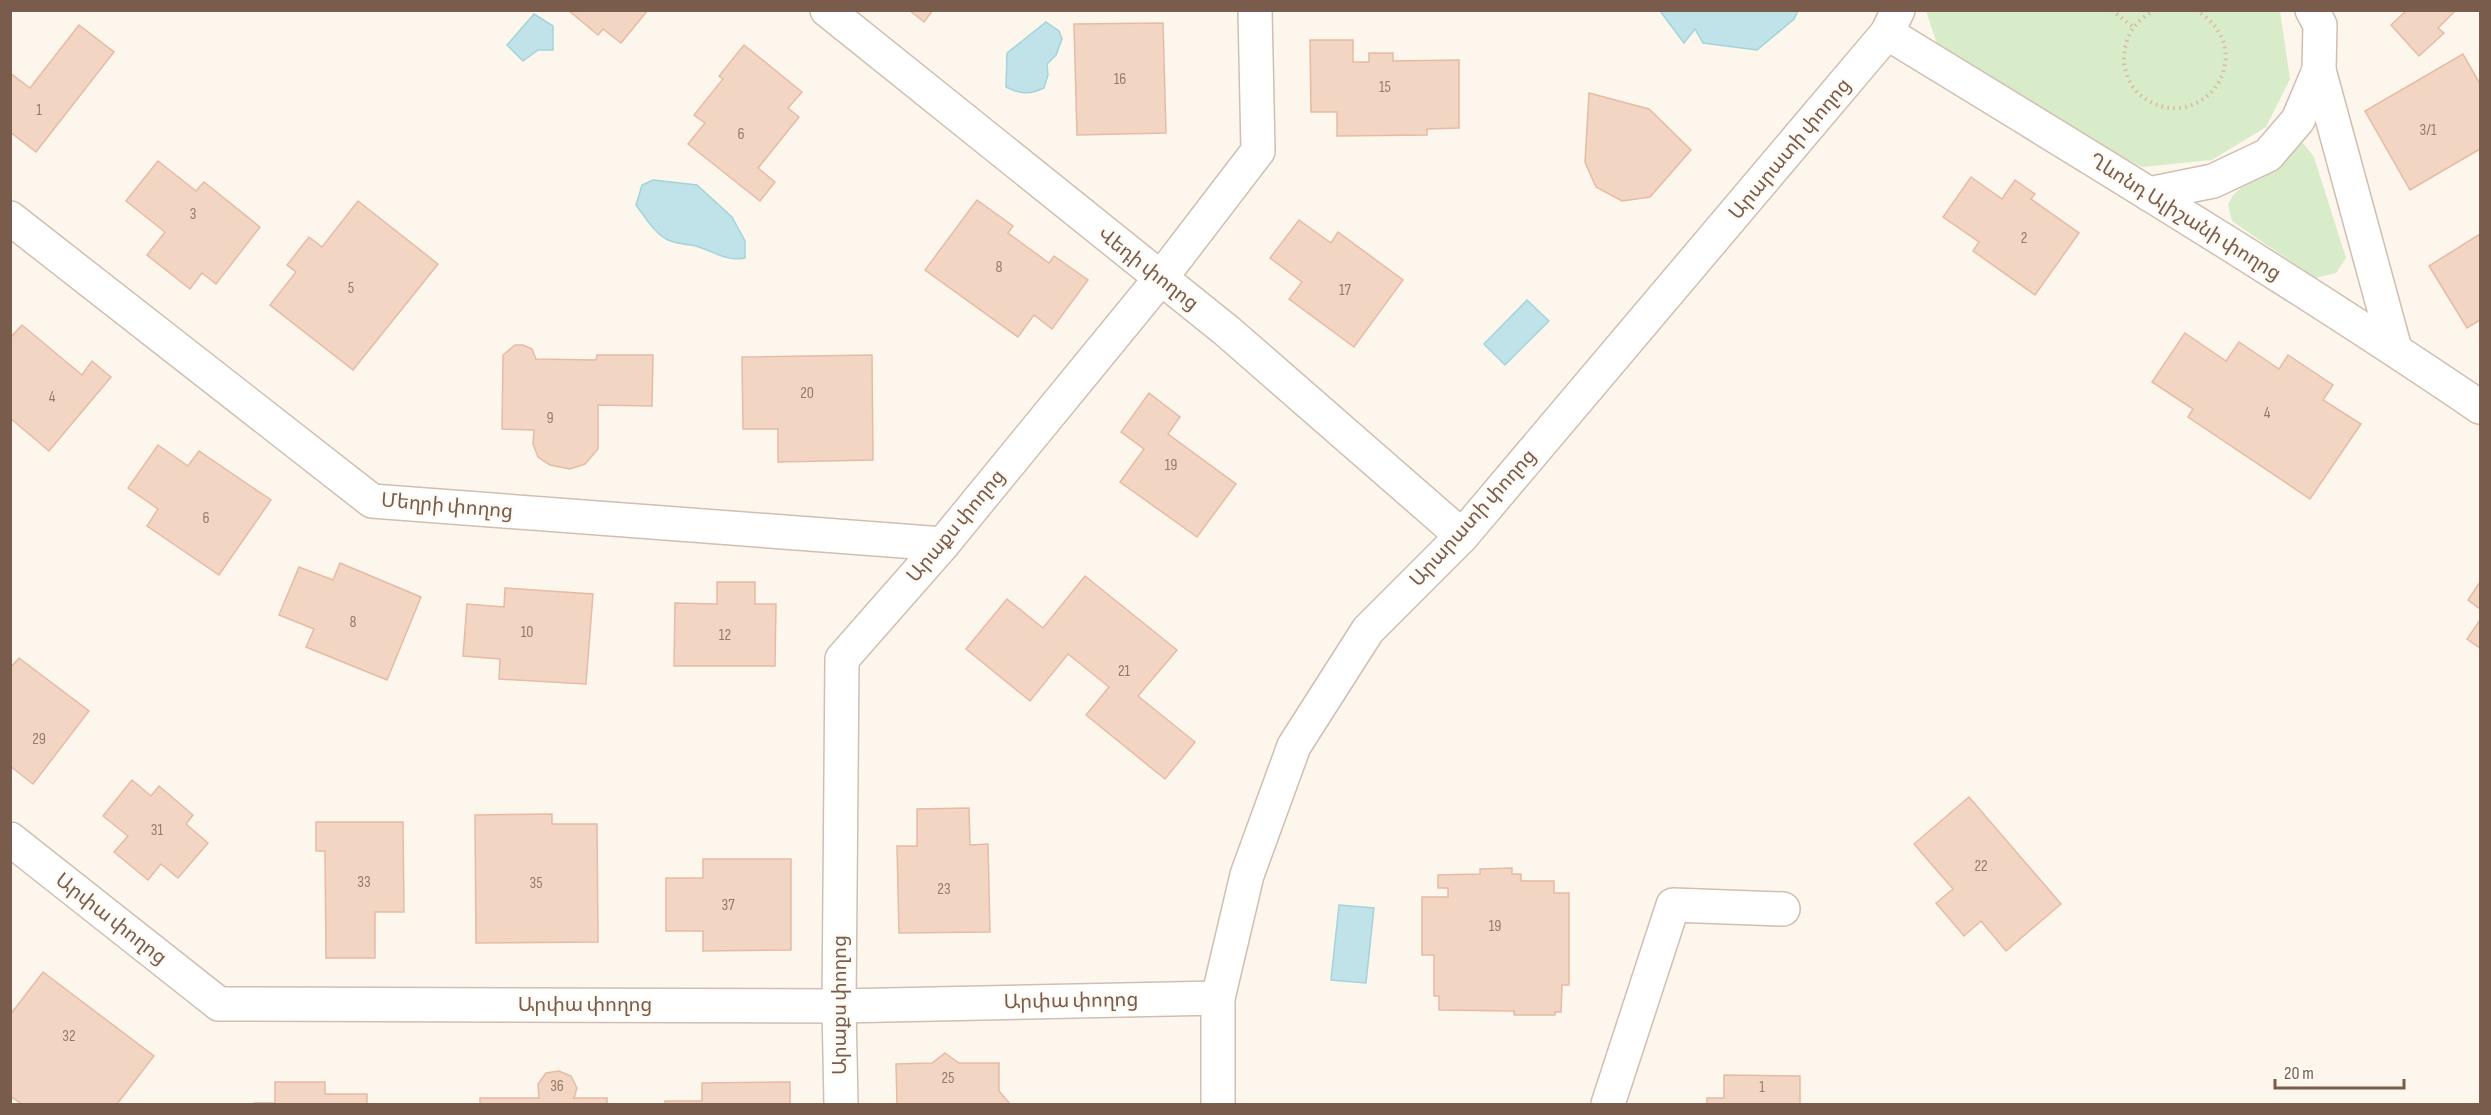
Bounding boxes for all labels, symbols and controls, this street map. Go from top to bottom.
house number: 16 [1114,70,1126,89]
street label: Արարատի փողոց [1724,73,1856,225]
house number: 15 [1379,78,1391,97]
house number: 1 [36,101,42,120]
house number: 3/1 [2420,121,2437,140]
house number: 6 [737,125,745,144]
street label: Ղևոնդ Ալիշանի փողոց [2085,148,2285,286]
house number: 3 [190,205,196,224]
street label: Վեդի փողոց [1093,222,1203,316]
house number: 2 [2021,229,2027,248]
house number: 8 [995,258,1003,277]
house number: 5 [348,279,354,298]
house number: 17 [1339,281,1352,300]
house number: 20 [800,384,814,403]
house number: 4 [49,388,56,407]
house number: 4 [2264,404,2271,423]
house number: 9 [546,409,554,428]
street label: Արարատի փողոց [1405,444,1541,592]
house number: 19 [1165,456,1177,475]
street label: Արաքս փողոց [902,465,1010,587]
street label: Մեղրի փողոց [380,488,514,524]
house number: 6 [202,509,210,528]
house number: 8 [349,613,357,632]
house number: 10 [521,623,533,642]
house number: 12 [719,626,731,645]
house number: 21 [1118,662,1131,681]
house number: 29 [32,730,46,749]
house number: 31 [151,821,164,840]
house number: 22 [1974,857,1988,876]
street label: Արփա փողոց [51,868,171,970]
house number: 33 [357,873,371,892]
house number: 35 [529,874,543,893]
house number: 23 [937,880,951,899]
house number: 37 [721,896,735,915]
house number: 19 [1489,917,1501,936]
street label: Արաքս փողոց [828,935,852,1075]
street label: Արփա փողոց [1003,988,1139,1014]
street label: Արփա փողոց [518,993,652,1017]
house number: 32 [62,1027,76,1046]
scale bar [2275,1052,2404,1090]
text: 20 m [2284,1063,2314,1084]
house number: 25 [941,1069,955,1088]
house number: 36 [550,1077,564,1096]
house number: 1 [1759,1078,1765,1097]

